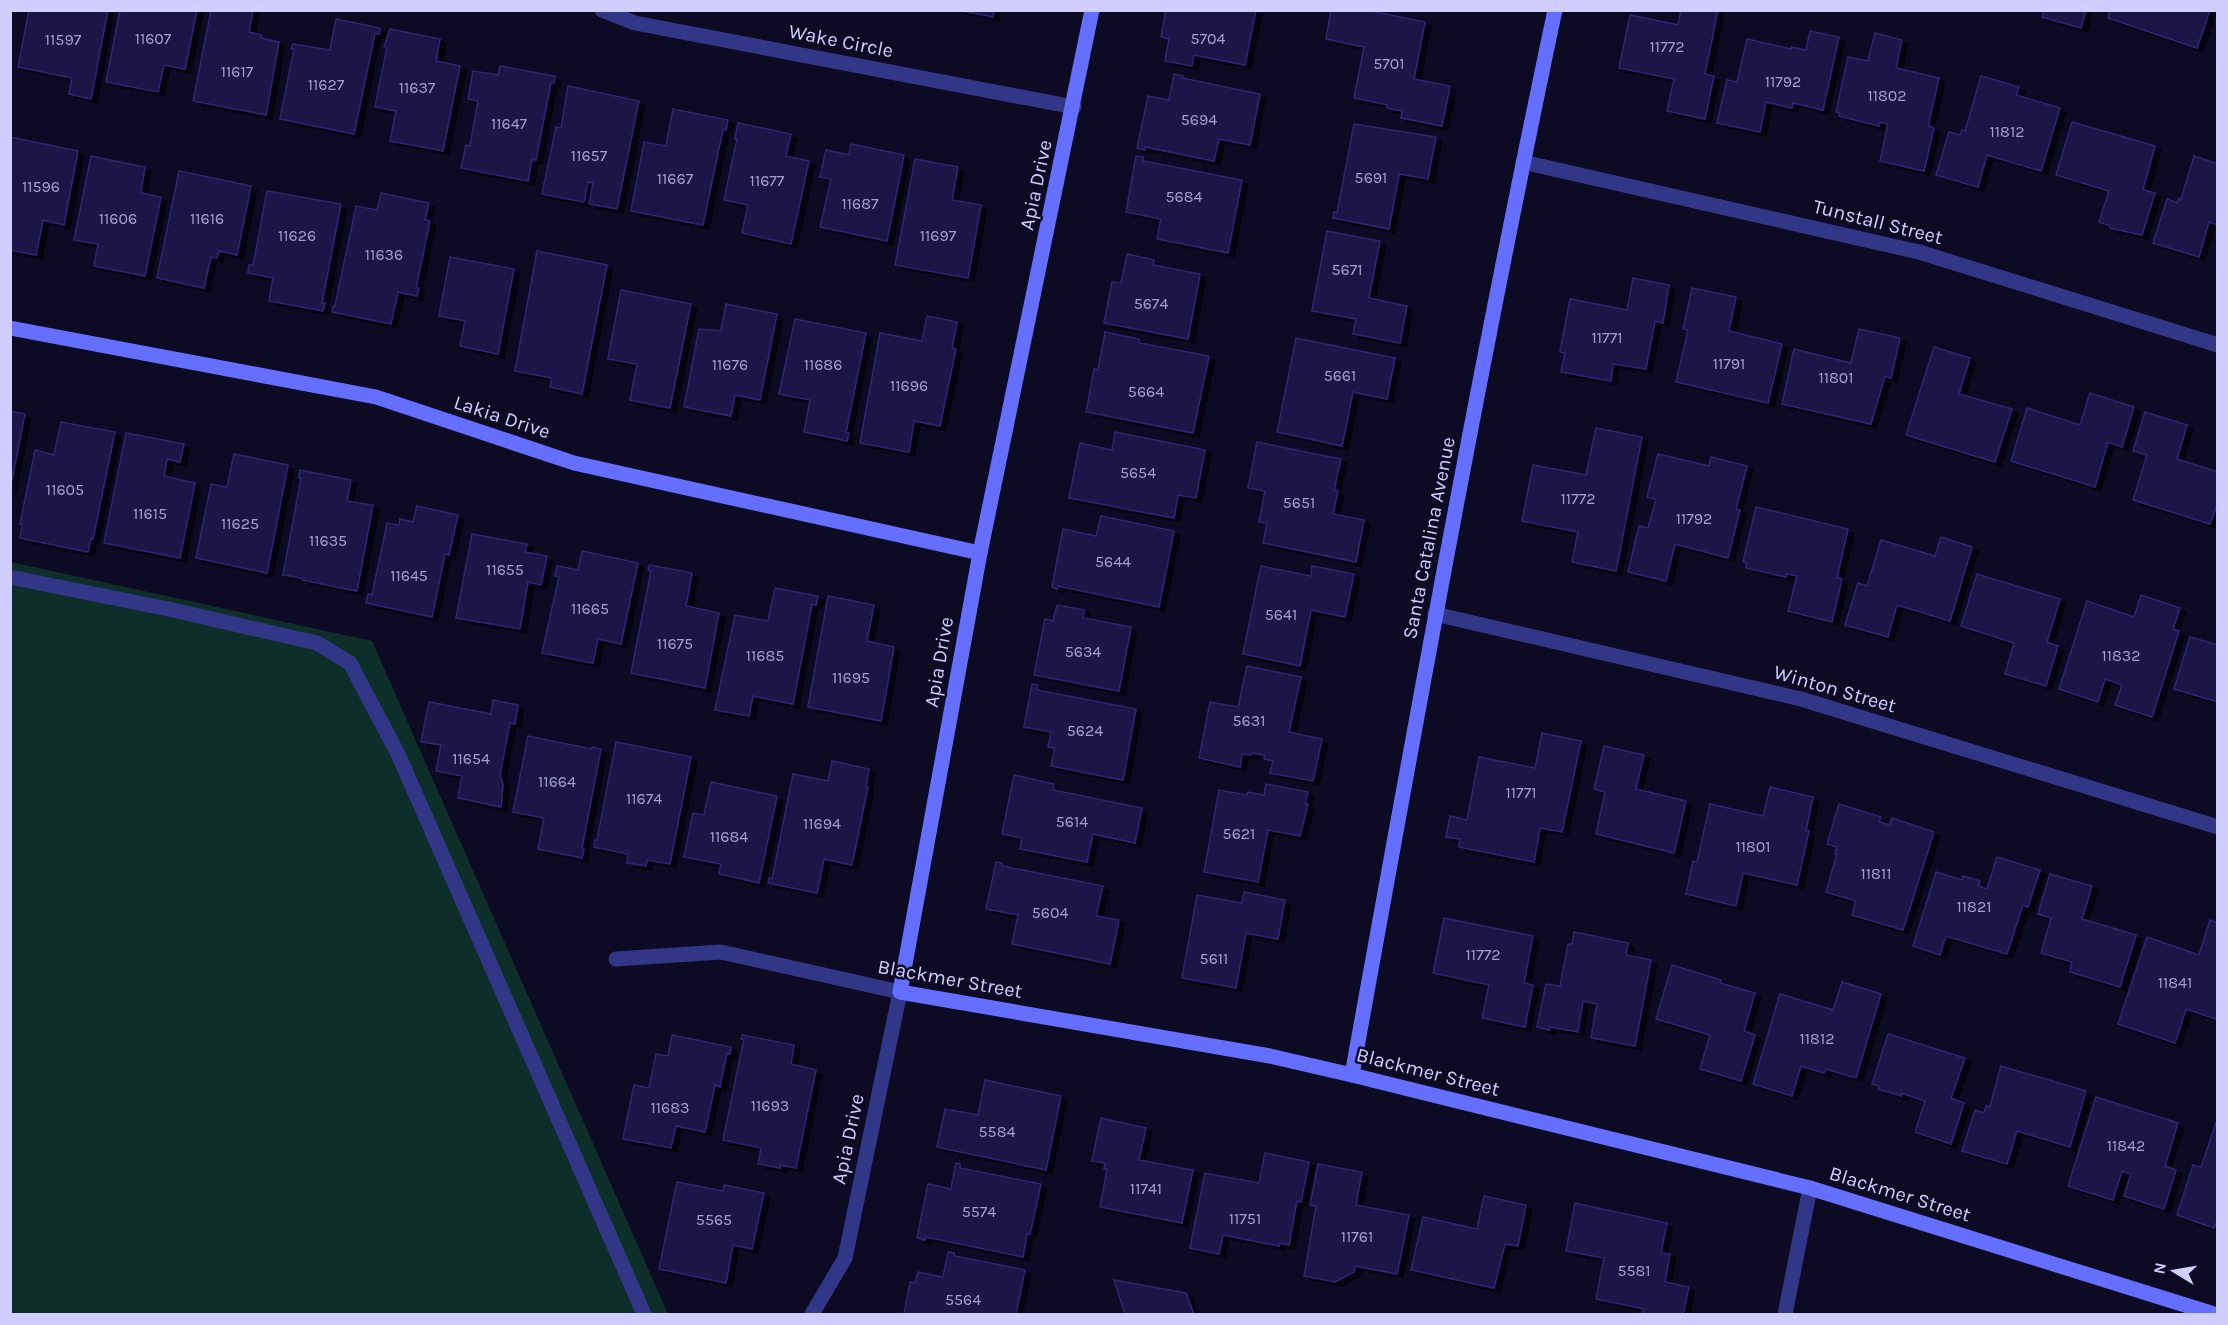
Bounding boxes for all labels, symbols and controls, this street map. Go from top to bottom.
street label: Wake Circle [787,20,895,62]
house number: 11607 [135,29,172,48]
house number: 5704 [1191,29,1226,48]
house number: 11597 [45,30,82,49]
house number: 11772 [1650,37,1684,56]
house number: 5701 [1373,54,1405,73]
house number: 11617 [221,62,254,81]
house number: 11792 [1765,72,1801,91]
house number: 11627 [308,75,345,94]
house number: 11637 [399,78,436,97]
house number: 11802 [1867,86,1907,105]
house number: 5694 [1181,110,1217,129]
house number: 11647 [491,114,528,133]
house number: 11812 [1990,122,2024,141]
street label: Apia Drive [1015,138,1057,232]
house number: 11657 [571,146,608,165]
house number: 5691 [1355,168,1387,187]
house number: 11667 [657,169,694,188]
house number: 11677 [750,171,785,190]
house number: 11596 [22,177,60,196]
house number: 5684 [1166,187,1203,206]
house number: 11687 [841,194,879,213]
street label: Tunstall Street [1811,195,1946,249]
house number: 11606 [99,209,137,228]
house number: 11616 [190,209,224,228]
house number: 11626 [278,226,316,245]
house number: 11697 [920,226,957,245]
house number: 11636 [365,245,403,264]
house number: 5671 [1332,260,1363,279]
house number: 5674 [1134,294,1168,313]
house number: 11771 [1592,328,1622,347]
house number: 11791 [1713,354,1745,373]
house number: 11676 [712,355,748,374]
house number: 11686 [804,355,842,374]
house number: 5661 [1324,366,1356,385]
house number: 11801 [1818,368,1854,387]
house number: 11696 [890,376,928,395]
house number: 5664 [1128,382,1164,401]
street label: Lakia Drive [451,391,553,443]
street label: Santa Catalina Avenue [1398,435,1460,641]
house number: 5654 [1120,463,1156,482]
house number: 11605 [46,480,84,499]
house number: 11772 [1561,489,1595,508]
house number: 5651 [1283,493,1315,512]
house number: 11615 [133,504,167,523]
house number: 11792 [1676,509,1712,528]
house number: 11625 [221,514,259,533]
house number: 11635 [309,531,347,550]
house number: 5644 [1095,552,1131,571]
house number: 11655 [486,560,524,579]
house number: 11645 [390,566,428,585]
house number: 11665 [571,599,609,618]
house number: 5641 [1265,605,1297,624]
street label: Apia Drive [920,615,958,709]
house number: 11675 [657,634,693,653]
house number: 5634 [1065,642,1101,661]
house number: 11685 [746,646,784,665]
house number: 11832 [2101,646,2141,665]
street label: Winton Street [1771,661,1899,718]
house number: 11695 [832,668,870,687]
house number: 5631 [1233,711,1265,730]
house number: 5624 [1067,721,1103,740]
house number: 11654 [452,749,490,768]
house number: 11664 [538,772,576,791]
house number: 11771 [1506,783,1536,802]
house number: 11674 [626,789,662,808]
house number: 5614 [1056,812,1088,831]
house number: 11694 [803,814,841,833]
house number: 5621 [1223,824,1255,843]
house number: 11684 [710,827,748,846]
house number: 11801 [1735,837,1771,856]
house number: 11811 [1861,864,1891,883]
house number: 11821 [1957,897,1991,916]
house number: 5604 [1032,903,1068,922]
house number: 11772 [1466,945,1500,964]
house number: 5611 [1200,949,1228,968]
street label: Blackmer Street [876,955,1025,1003]
house number: 11841 [2158,973,2192,992]
house number: 11812 [1800,1029,1834,1048]
street label: Blackmer Street [1354,1043,1502,1101]
street label: Apia Drive [827,1092,869,1186]
house number: 11693 [751,1096,789,1115]
house number: 11683 [650,1098,690,1117]
house number: 5584 [979,1122,1015,1141]
house number: 11842 [2107,1136,2145,1155]
street label: Blackmer Street [1827,1162,1974,1227]
house number: 11741 [1130,1179,1162,1198]
house number: 5574 [962,1202,996,1221]
house number: 11751 [1229,1209,1261,1228]
house number: 5565 [696,1210,732,1229]
house number: 11761 [1341,1227,1373,1246]
north arrow [2144,1241,2204,1301]
house number: 5581 [1617,1261,1651,1280]
text: N [2149,1261,2170,1276]
house number: 5564 [945,1290,981,1309]

